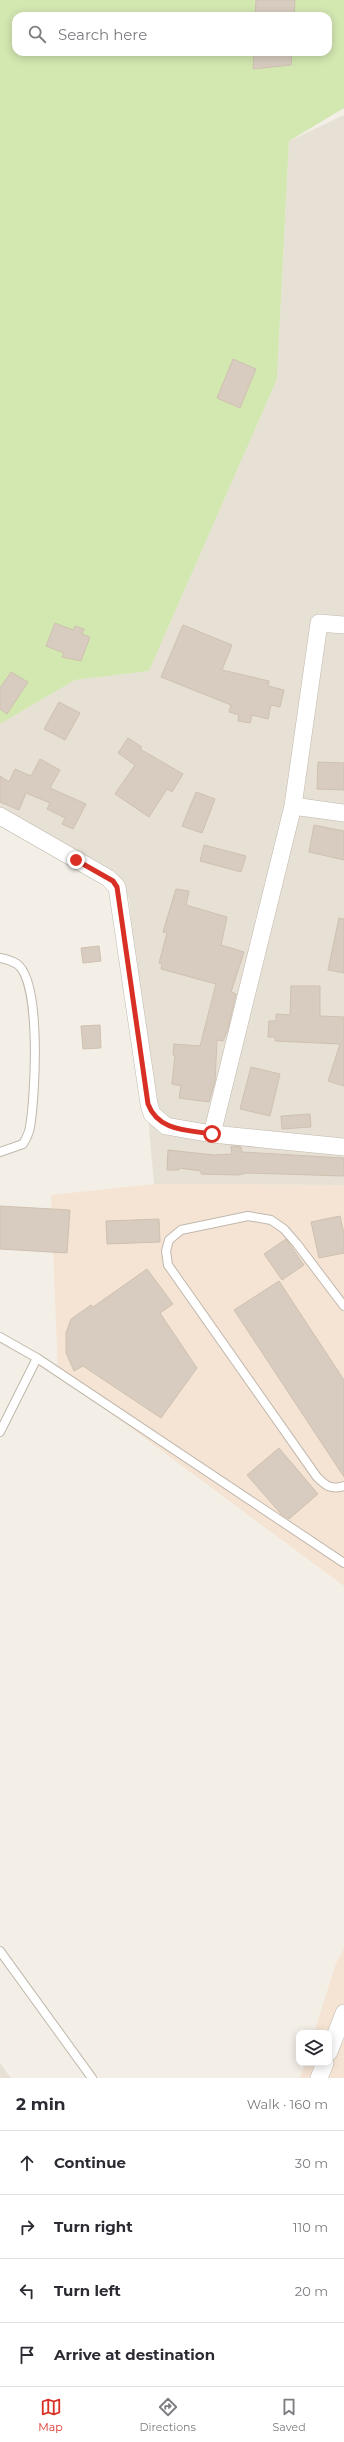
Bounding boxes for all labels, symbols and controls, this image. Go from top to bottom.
search box [12,12,332,56]
icon: search [26,23,48,45]
text: Search here [58,25,147,44]
route end [67,851,85,869]
route start [203,1125,221,1143]
map controls [296,2030,332,2066]
button: layers [296,2030,332,2066]
text: 2 min [16,2094,66,2114]
text: Walk · 160 m [247,2096,328,2112]
icon: ahead [16,2152,38,2174]
text: Continue [54,2153,126,2172]
text: 30 m [295,2155,328,2171]
icon: right [16,2216,38,2238]
text: Turn right [54,2217,133,2236]
text: 110 m [293,2219,328,2235]
icon: left [16,2280,38,2302]
text: Turn left [54,2281,121,2300]
text: 20 m [295,2283,328,2299]
icon: arrive [16,2344,38,2366]
text: Arrive at destination [54,2345,215,2364]
tab: Map [38,2396,63,2434]
tab: Directions [140,2396,196,2434]
tab: Saved [273,2396,306,2434]

